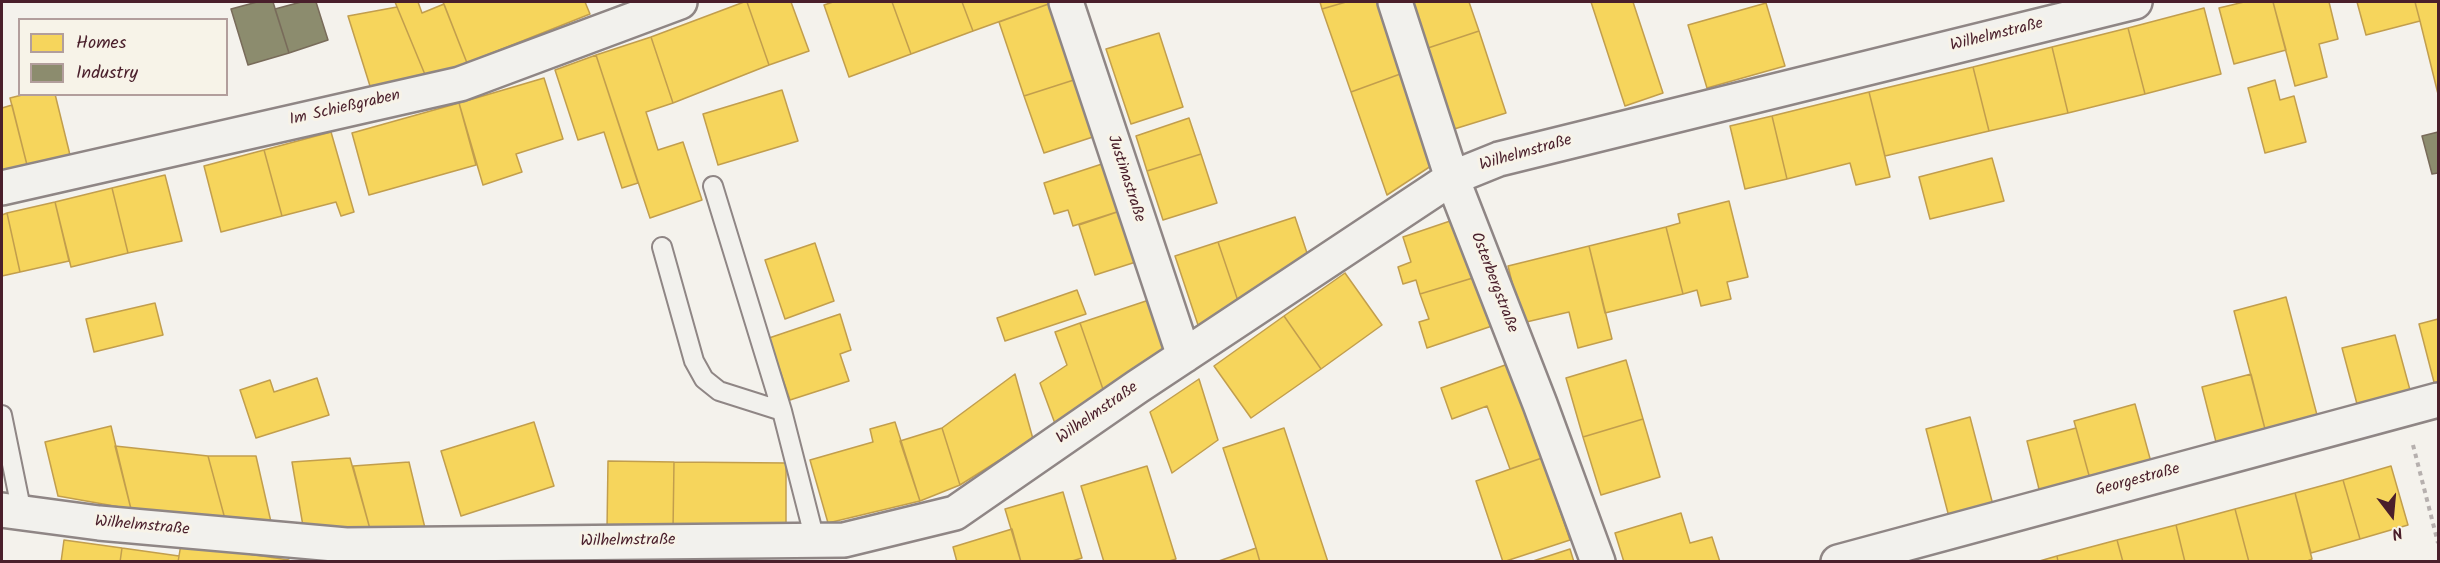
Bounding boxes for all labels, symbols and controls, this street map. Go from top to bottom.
street label: Wilhelmstraße [1949,15,2045,57]
legend [18,18,228,96]
text: Homes [76,29,126,58]
text: Industry [76,59,138,88]
street label: Im Schießgraben [288,87,402,131]
street label: Wilhelmstraße [1478,132,1574,176]
street label: Justinastraße [1102,133,1148,225]
street label: Osterbergstraße [1465,230,1521,336]
street label: Wilhelmstraße [1054,379,1142,449]
street label: Georgestraße [2094,461,2182,501]
north arrow [2362,485,2422,545]
street label: Wilhelmstraße [94,513,190,541]
text: N [2389,519,2405,546]
street label: Wilhelmstraße [580,532,676,552]

